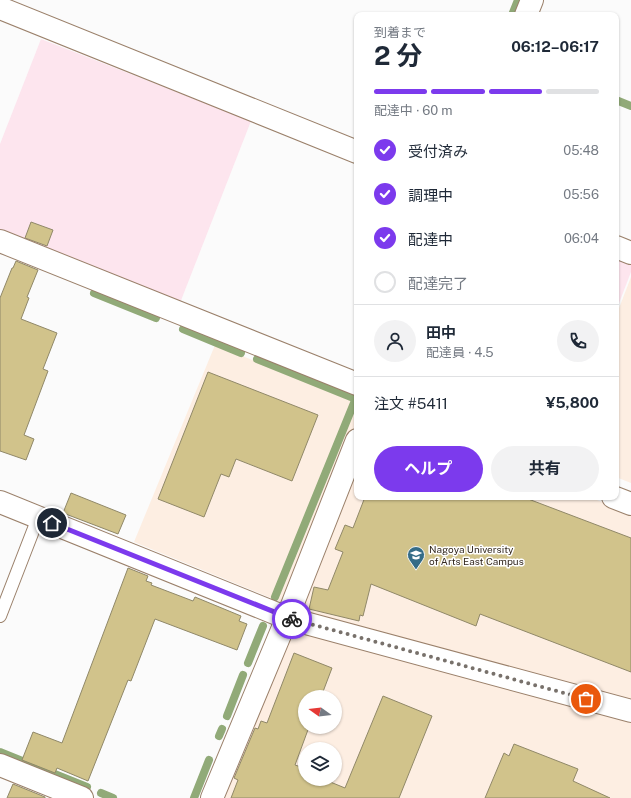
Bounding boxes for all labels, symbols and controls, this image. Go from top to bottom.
text: 到着まで [374,25,426,40]
text: 06:12–06:17 [511,38,599,55]
text: 2 分 [374,40,422,71]
text: 配達中 · 60 m [374,103,453,118]
icon: check [374,139,396,161]
text: 受付済み [408,143,468,160]
text: 05:48 [563,143,599,158]
icon: check [374,183,396,205]
text: 調理中 [408,187,453,204]
text: 05:56 [563,187,599,202]
icon: check [374,227,396,249]
text: 配達中 [408,231,453,248]
text: 06:04 [564,231,599,246]
text: 配達完了 [408,275,468,292]
button: person [374,320,416,362]
button: phone [557,320,599,362]
text: 田中 [426,324,456,341]
text: 配達員 · 4.5 [426,345,494,360]
text: ¥5,800 [546,394,599,411]
text: 注文 #5411 [374,395,448,412]
button: ヘルプ [374,446,483,492]
button: 共有 [491,446,599,492]
pin [35,506,69,540]
icon: home [41,512,63,534]
place label: Nagoya University of Arts East Campus [429,543,524,567]
school or university icon: Nagoya University of Arts East Campus [406,545,426,570]
courier [272,599,312,639]
icon: bike [281,608,303,630]
pin [569,682,603,716]
icon: bag [575,688,597,710]
north arrow [298,690,342,734]
map controls [298,690,342,786]
button: layers [298,742,342,786]

